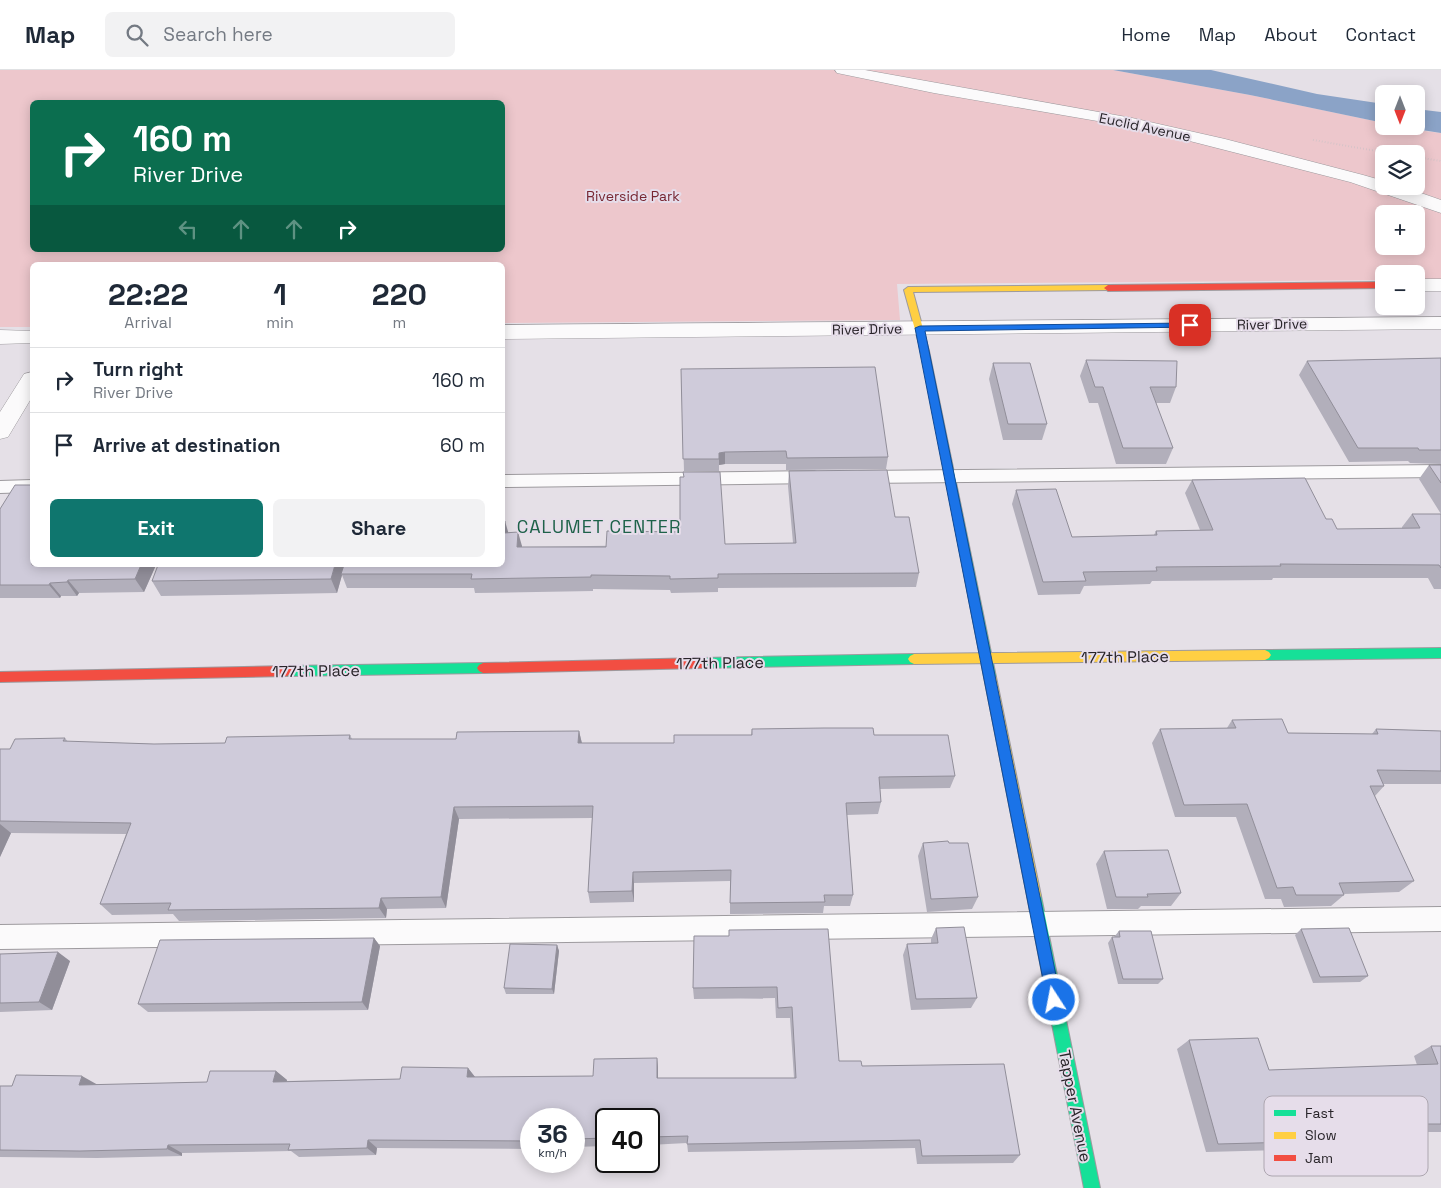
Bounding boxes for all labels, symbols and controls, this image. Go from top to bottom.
search box [105,12,455,57]
text: Map [25,19,75,50]
icon: search [123,21,151,49]
text: Search here [163,22,273,47]
text: Home [1122,23,1171,46]
text: Map [1199,23,1236,46]
text: About [1264,23,1318,46]
text: Contact [1346,23,1416,46]
north arrow [1375,85,1425,135]
map controls [1375,85,1425,315]
street label: Euclid Avenue [1097,108,1193,146]
text: 160 m [133,117,232,161]
icon: right [50,120,115,185]
button: layers [1375,145,1425,195]
text: River Drive [133,160,243,188]
park label: Riverside Park [586,187,680,205]
button: + [1375,205,1425,255]
icon: left [174,215,202,243]
icon: ahead [227,215,255,243]
icon: ahead [280,215,308,243]
icon: right [333,215,361,243]
button: − [1375,265,1425,315]
text: 22:22 [108,275,188,314]
text: 1 [273,275,287,314]
text: 220 [372,275,427,314]
pin [1169,304,1211,346]
icon: arrive [1176,311,1204,339]
text: Arrival [124,312,172,333]
text: min [266,312,294,333]
text: m [392,312,406,333]
street label: River Drive [1237,314,1307,334]
street label: River Drive [832,319,902,339]
text: Turn right [93,357,183,382]
icon: right [50,366,78,394]
text: 160 m [432,368,485,393]
text: River Drive [93,382,173,403]
icon: arrive [50,431,78,459]
text: Arrive at destination [93,433,281,458]
text: 60 m [440,433,485,458]
button: Exit [50,499,263,557]
button: Share [273,499,485,557]
district label: CALUMET CENTER [517,515,681,538]
street label: 177th Place [1081,646,1169,668]
street label: 177th Place [676,652,764,674]
street label: 177th Place [272,660,360,682]
position arrow [1027,973,1079,1025]
street label: Tapper Avenue [1054,1048,1096,1164]
legend [1264,1096,1428,1176]
text: Fast [1305,1104,1334,1122]
speed limit sign: 40 [595,1108,660,1173]
text: 36 [537,1118,568,1150]
text: Slow [1305,1126,1337,1144]
text: km/h [538,1145,567,1161]
text: Jam [1305,1149,1333,1167]

